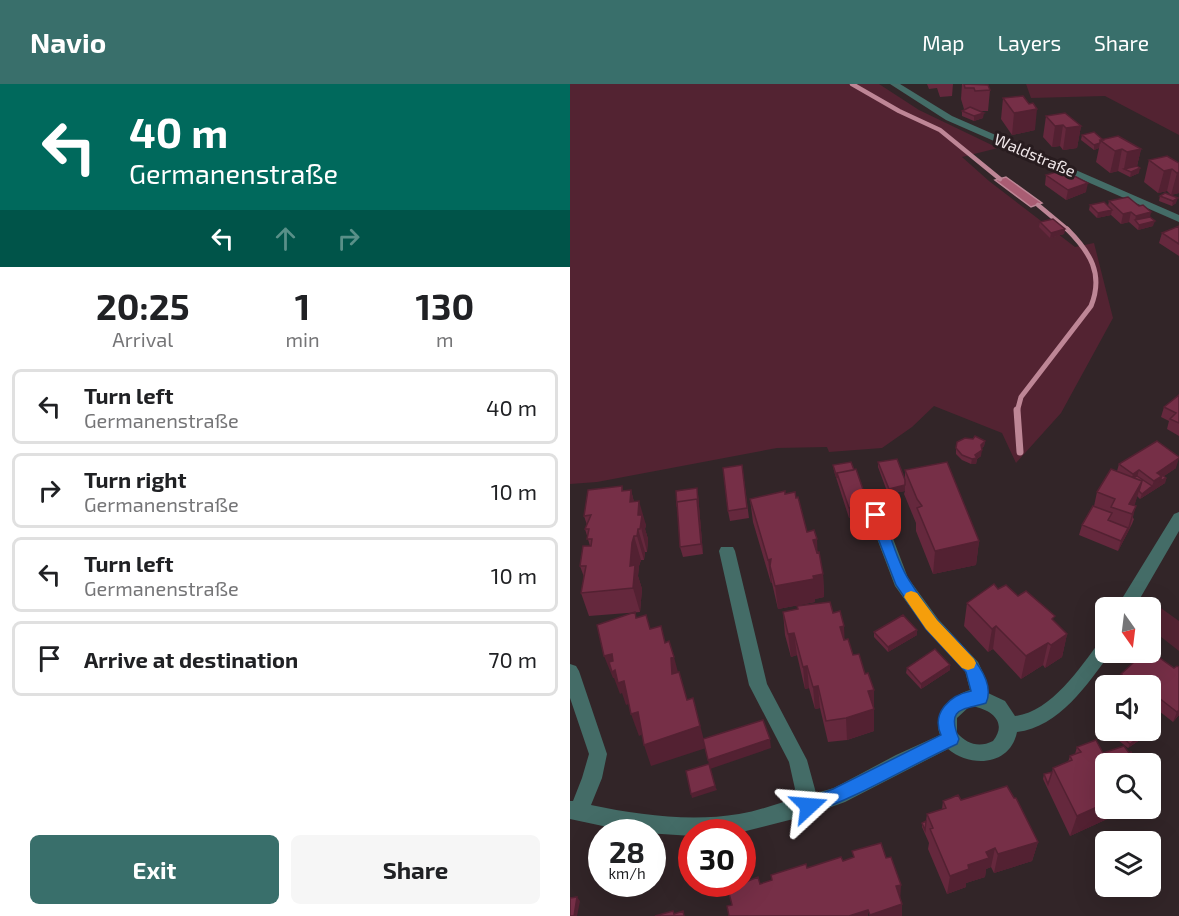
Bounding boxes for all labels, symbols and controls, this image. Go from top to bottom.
text: Navio [30,25,106,59]
text: Map [922,30,964,55]
text: Layers [997,30,1061,55]
text: Share [1094,30,1149,55]
text: 40 m [129,106,228,156]
icon: left [30,108,108,186]
street label: Waldstraße [992,129,1079,180]
text: Germanenstraße [129,157,338,189]
icon: left [206,222,239,255]
icon: ahead [269,222,302,255]
icon: right [332,222,365,255]
text: 20:25 [96,284,190,327]
text: 1 [295,284,310,327]
text: 130 [415,284,474,327]
text: Arrival [112,327,173,351]
text: min [285,327,320,351]
text: m [436,327,454,351]
text: Turn left [84,382,173,408]
icon: left [33,390,66,423]
text: 40 m [486,394,537,420]
text: Germanenstraße [84,408,239,432]
text: Turn right [84,466,186,492]
icon: right [33,474,66,507]
text: 10 m [491,478,537,504]
pin [850,489,901,540]
text: Germanenstraße [84,492,239,516]
icon: arrive [859,498,892,531]
text: Turn left [84,550,173,576]
icon: left [33,558,66,591]
text: 10 m [491,562,537,588]
text: Germanenstraße [84,576,239,600]
north arrow [1095,597,1161,663]
map controls [1095,597,1161,897]
icon: arrive [33,642,66,675]
text: Arrive at destination [84,646,298,672]
text: 70 m [488,646,537,672]
button: sound [1095,675,1161,741]
button: search [1095,753,1161,819]
position arrow [777,774,841,838]
speed limit sign: 30 [678,819,756,897]
button: layers [1095,831,1161,897]
text: 28 [609,833,645,869]
button: Exit [30,835,279,904]
button: Share [291,835,540,904]
text: km/h [608,864,646,882]

